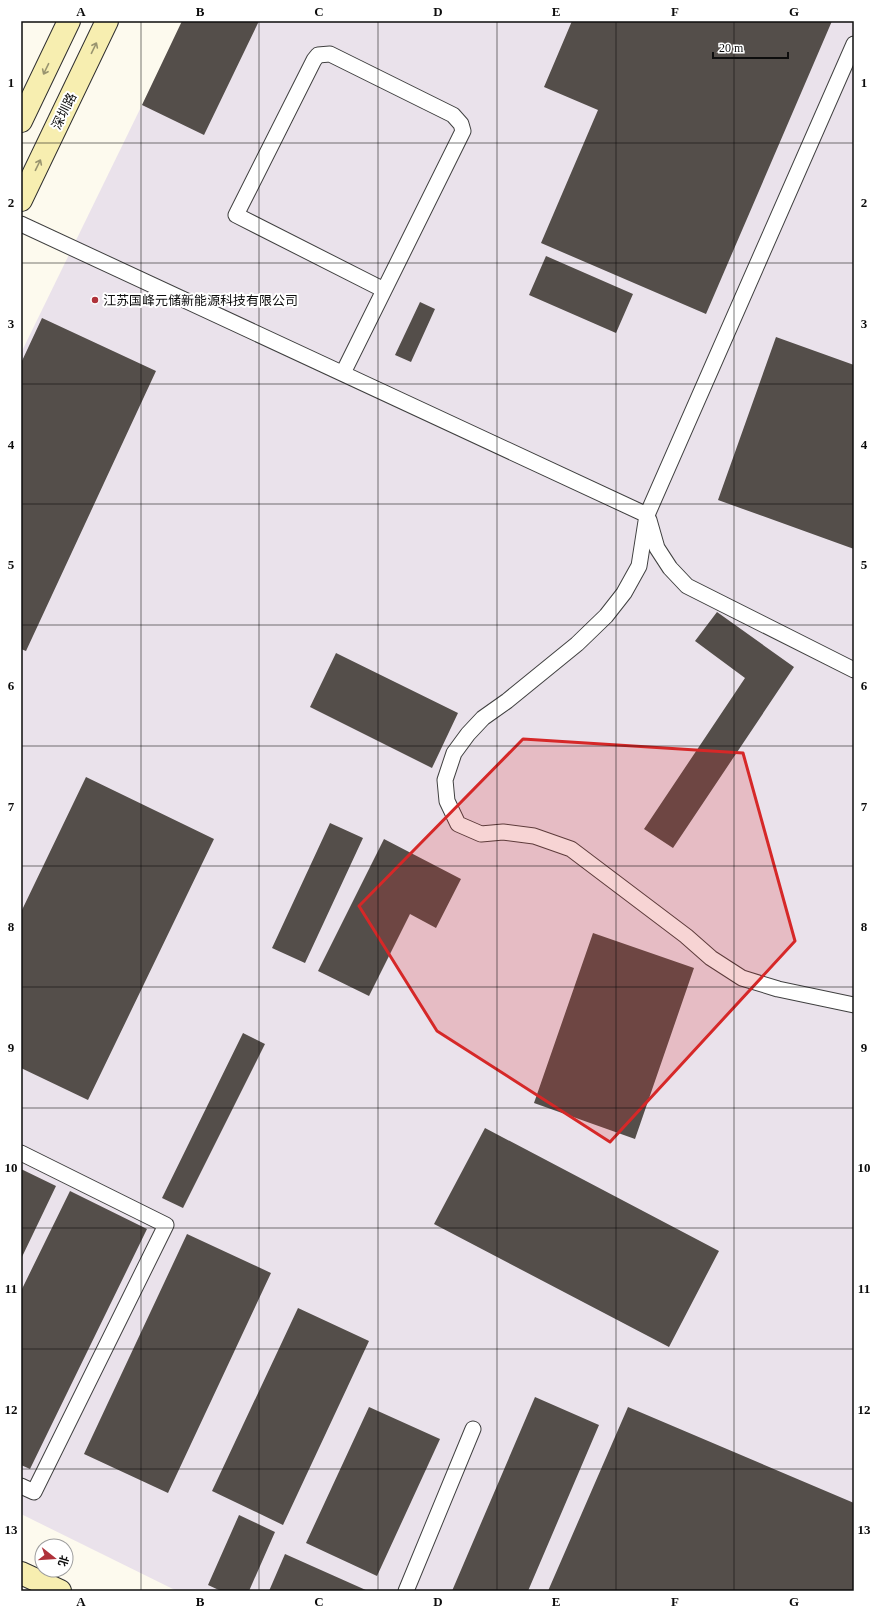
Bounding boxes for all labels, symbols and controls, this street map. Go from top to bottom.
text: A [76,4,86,19]
text: B [196,4,205,19]
text: C [314,4,324,19]
text: D [433,4,443,19]
text: E [552,4,560,19]
text: F [671,4,679,19]
text: G [789,4,799,19]
scale bar [713,34,788,60]
text: 20 m [719,41,744,55]
one-way arrow [91,42,98,54]
one-way arrow [42,62,49,74]
text: 1 [8,75,14,90]
text: 1 [861,75,867,90]
street label: 深圳路 [49,90,79,132]
one-way arrow [35,159,42,171]
text: 2 [8,195,14,210]
text: 2 [861,195,867,210]
place label: 江苏国峰元储新能源科技有限公司 [103,293,298,308]
marker: 江苏国峰元储新能源科技有限公司 [90,295,100,305]
text: 3 [8,316,15,331]
text: 3 [861,316,868,331]
text: 4 [8,437,15,452]
text: 4 [861,437,868,452]
text: 5 [8,557,15,572]
text: 5 [861,557,868,572]
text: 6 [8,678,15,693]
text: 6 [861,678,868,693]
text: 7 [8,799,15,814]
text: 7 [861,799,868,814]
text: 8 [8,919,15,934]
text: 8 [861,919,868,934]
text: 9 [8,1040,15,1055]
text: 9 [861,1040,868,1055]
text: 10 [5,1160,18,1175]
text: 10 [858,1160,871,1175]
text: 11 [5,1281,17,1296]
text: 11 [858,1281,870,1296]
text: 12 [5,1402,18,1417]
text: 12 [858,1402,871,1417]
text: 13 [5,1522,18,1537]
text: 13 [858,1522,871,1537]
north arrow [34,1538,74,1578]
text: 北 [56,1554,71,1568]
text: A [76,1594,86,1609]
text: B [196,1594,205,1609]
text: C [314,1594,324,1609]
text: D [433,1594,443,1609]
text: E [552,1594,560,1609]
text: F [671,1594,679,1609]
text: G [789,1594,799,1609]

